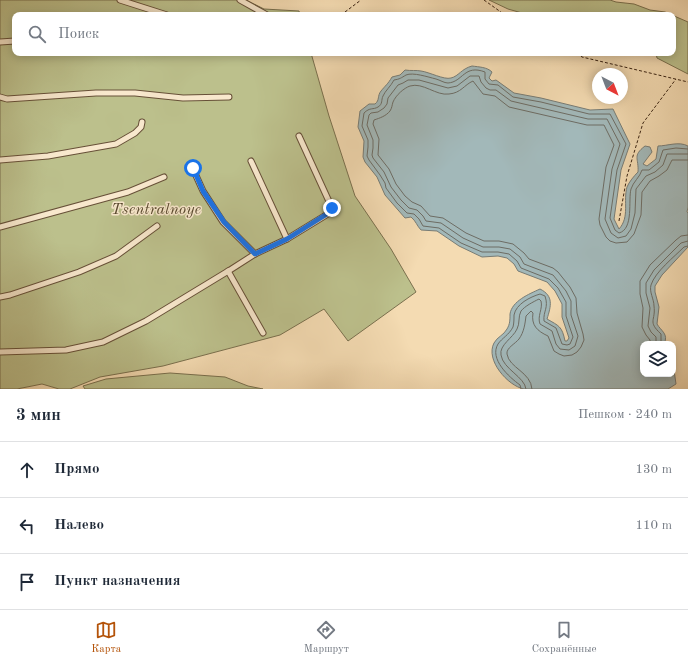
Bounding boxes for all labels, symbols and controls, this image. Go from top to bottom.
search box [12,12,676,56]
icon: search [26,23,48,45]
text: Поиск [58,27,99,42]
north arrow [592,68,628,104]
route start [184,159,202,177]
route end [323,199,341,217]
park label: Tsentralnoye [111,202,201,218]
map controls [640,341,676,377]
button: layers [640,341,676,377]
text: 3 мин [16,407,61,424]
text: Пешком · 240 m [578,408,672,421]
icon: ahead [16,459,38,481]
text: Прямо [54,462,100,477]
text: 130 m [635,463,672,476]
icon: left [16,515,38,537]
text: Налево [54,518,104,533]
text: 110 m [635,519,672,532]
icon: arrive [16,571,38,593]
text: Пункт назначения [54,574,181,589]
tab: Карта [91,619,121,657]
tab: Маршрут [304,619,349,657]
tab: Сохранённые [532,619,597,657]

